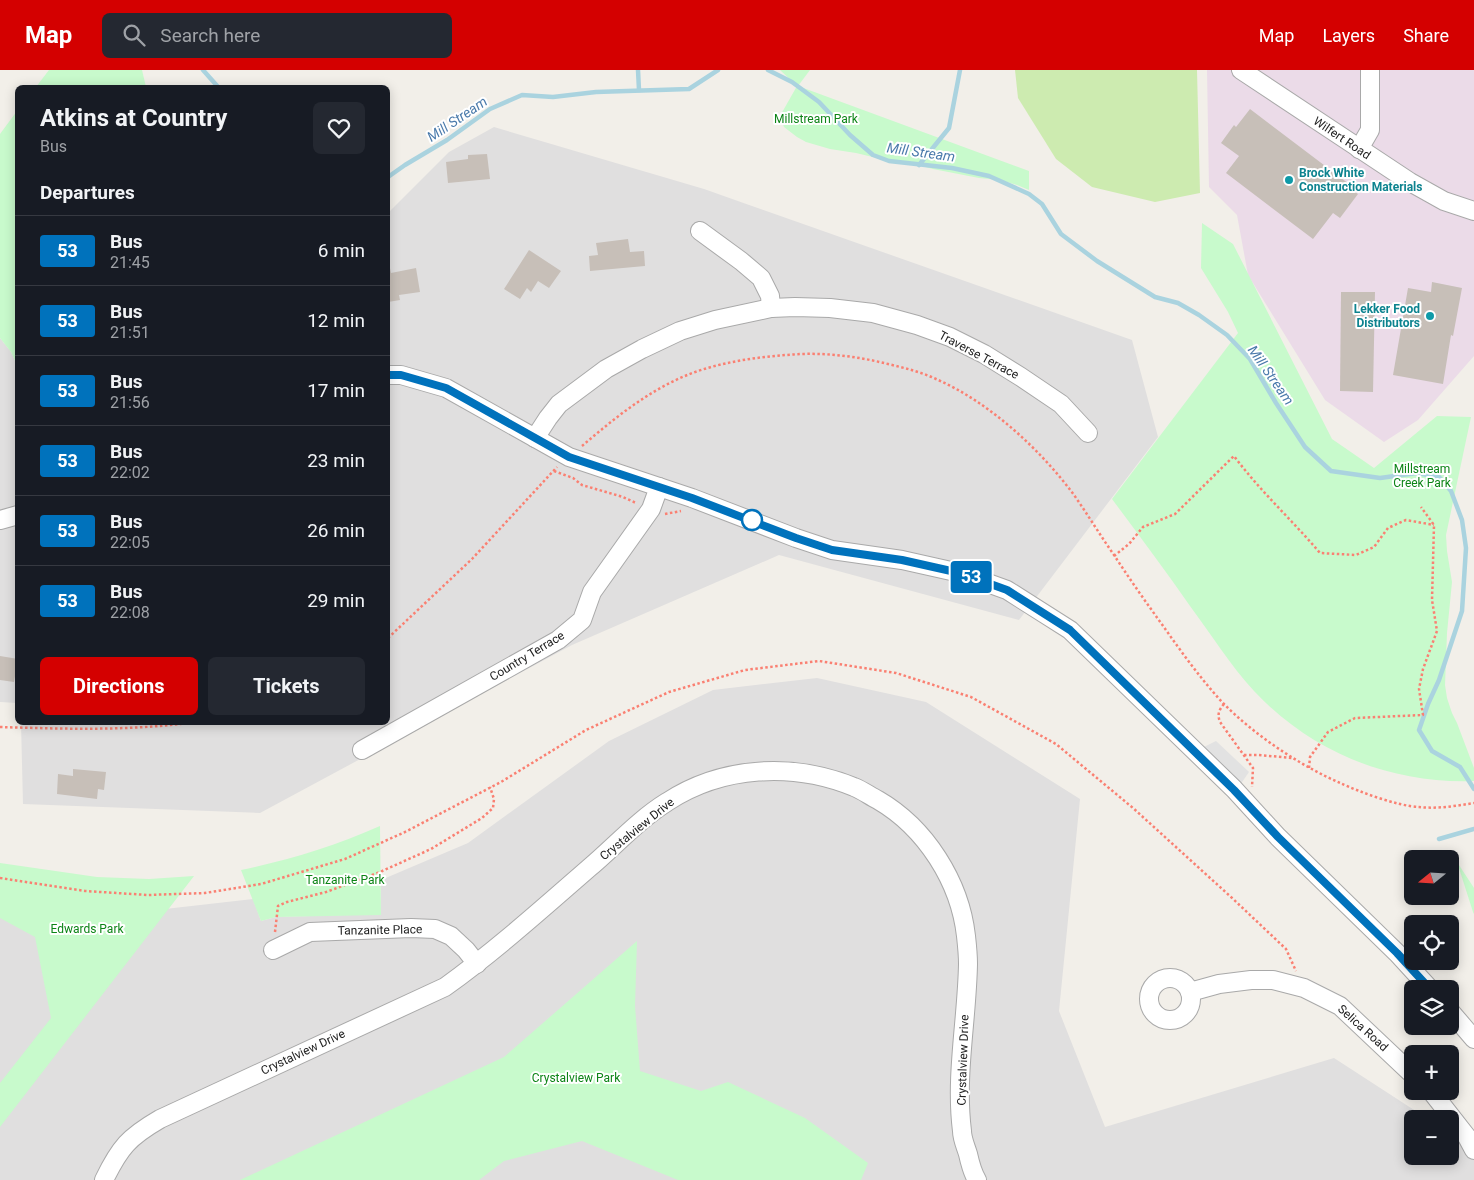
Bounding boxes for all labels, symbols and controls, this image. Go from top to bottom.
search box [102,13,452,58]
text: Map [25,21,72,49]
icon: search [120,21,148,49]
text: Search here [160,24,260,47]
text: Map [1259,25,1294,46]
text: Layers [1322,25,1375,46]
text: Share [1403,25,1449,46]
water label: Mill Stream [424,93,490,145]
button: heart [313,102,365,154]
text: Atkins at Country [40,104,227,132]
park label: Millstream Park [774,112,859,126]
street label: Wilfert Road [1311,114,1373,162]
text: Bus [40,137,67,156]
water label: Mill Stream [886,139,956,165]
place label: Brock White Construction Materials [1299,166,1422,194]
marker: Brock White Construction Materials [1283,174,1295,186]
text: Departures [40,181,135,204]
text: Bus [110,230,143,253]
text: 6 min [318,239,365,262]
text: 53 [57,240,78,261]
text: 21:45 [110,253,150,272]
text: Bus [110,300,143,323]
place label: Lekker Food Distributors [1354,302,1420,330]
text: 12 min [307,309,365,332]
text: 53 [57,310,78,331]
marker: Lekker Food Distributors [1424,310,1436,322]
text: 21:51 [110,323,150,342]
street label: Traverse Terrace [937,328,1021,382]
water label: Mill Stream [1245,342,1297,408]
text: Bus [110,370,143,393]
text: 17 min [307,379,365,402]
text: 53 [57,380,78,401]
text: 21:56 [110,393,150,412]
text: Bus [110,440,143,463]
text: 23 min [307,449,365,472]
text: 53 [57,450,78,471]
park label: Millstream Creek Park [1393,462,1452,490]
text: 22:02 [110,463,150,482]
unlabelled marker [741,509,763,531]
text: Bus [110,510,143,533]
text: 26 min [307,519,365,542]
text: 53 [57,520,78,541]
text: 22:05 [110,533,150,552]
line badge: 53 [948,561,994,593]
text: 53 [961,566,981,587]
text: Bus [110,580,143,603]
text: 29 min [307,589,365,612]
text: 53 [57,590,78,611]
text: 22:08 [110,603,150,622]
street label: Country Terrace [487,628,567,684]
button: Directions [40,657,198,715]
button: Tickets [208,657,365,715]
street label: Crystalview Drive [597,795,677,863]
north arrow [1404,850,1459,905]
map controls [1404,850,1459,1165]
park label: Tanzanite Park [305,873,385,887]
button: locate [1404,915,1459,970]
park label: Edwards Park [50,922,124,936]
street label: Tanzanite Place [338,922,422,938]
button: layers [1404,980,1459,1035]
street label: Selica Road [1335,1002,1391,1054]
street label: Crystalview Drive [954,1014,972,1106]
street label: Crystalview Drive [259,1026,347,1078]
button: + [1404,1045,1459,1100]
park label: Crystalview Park [532,1071,621,1085]
button: − [1404,1110,1459,1165]

